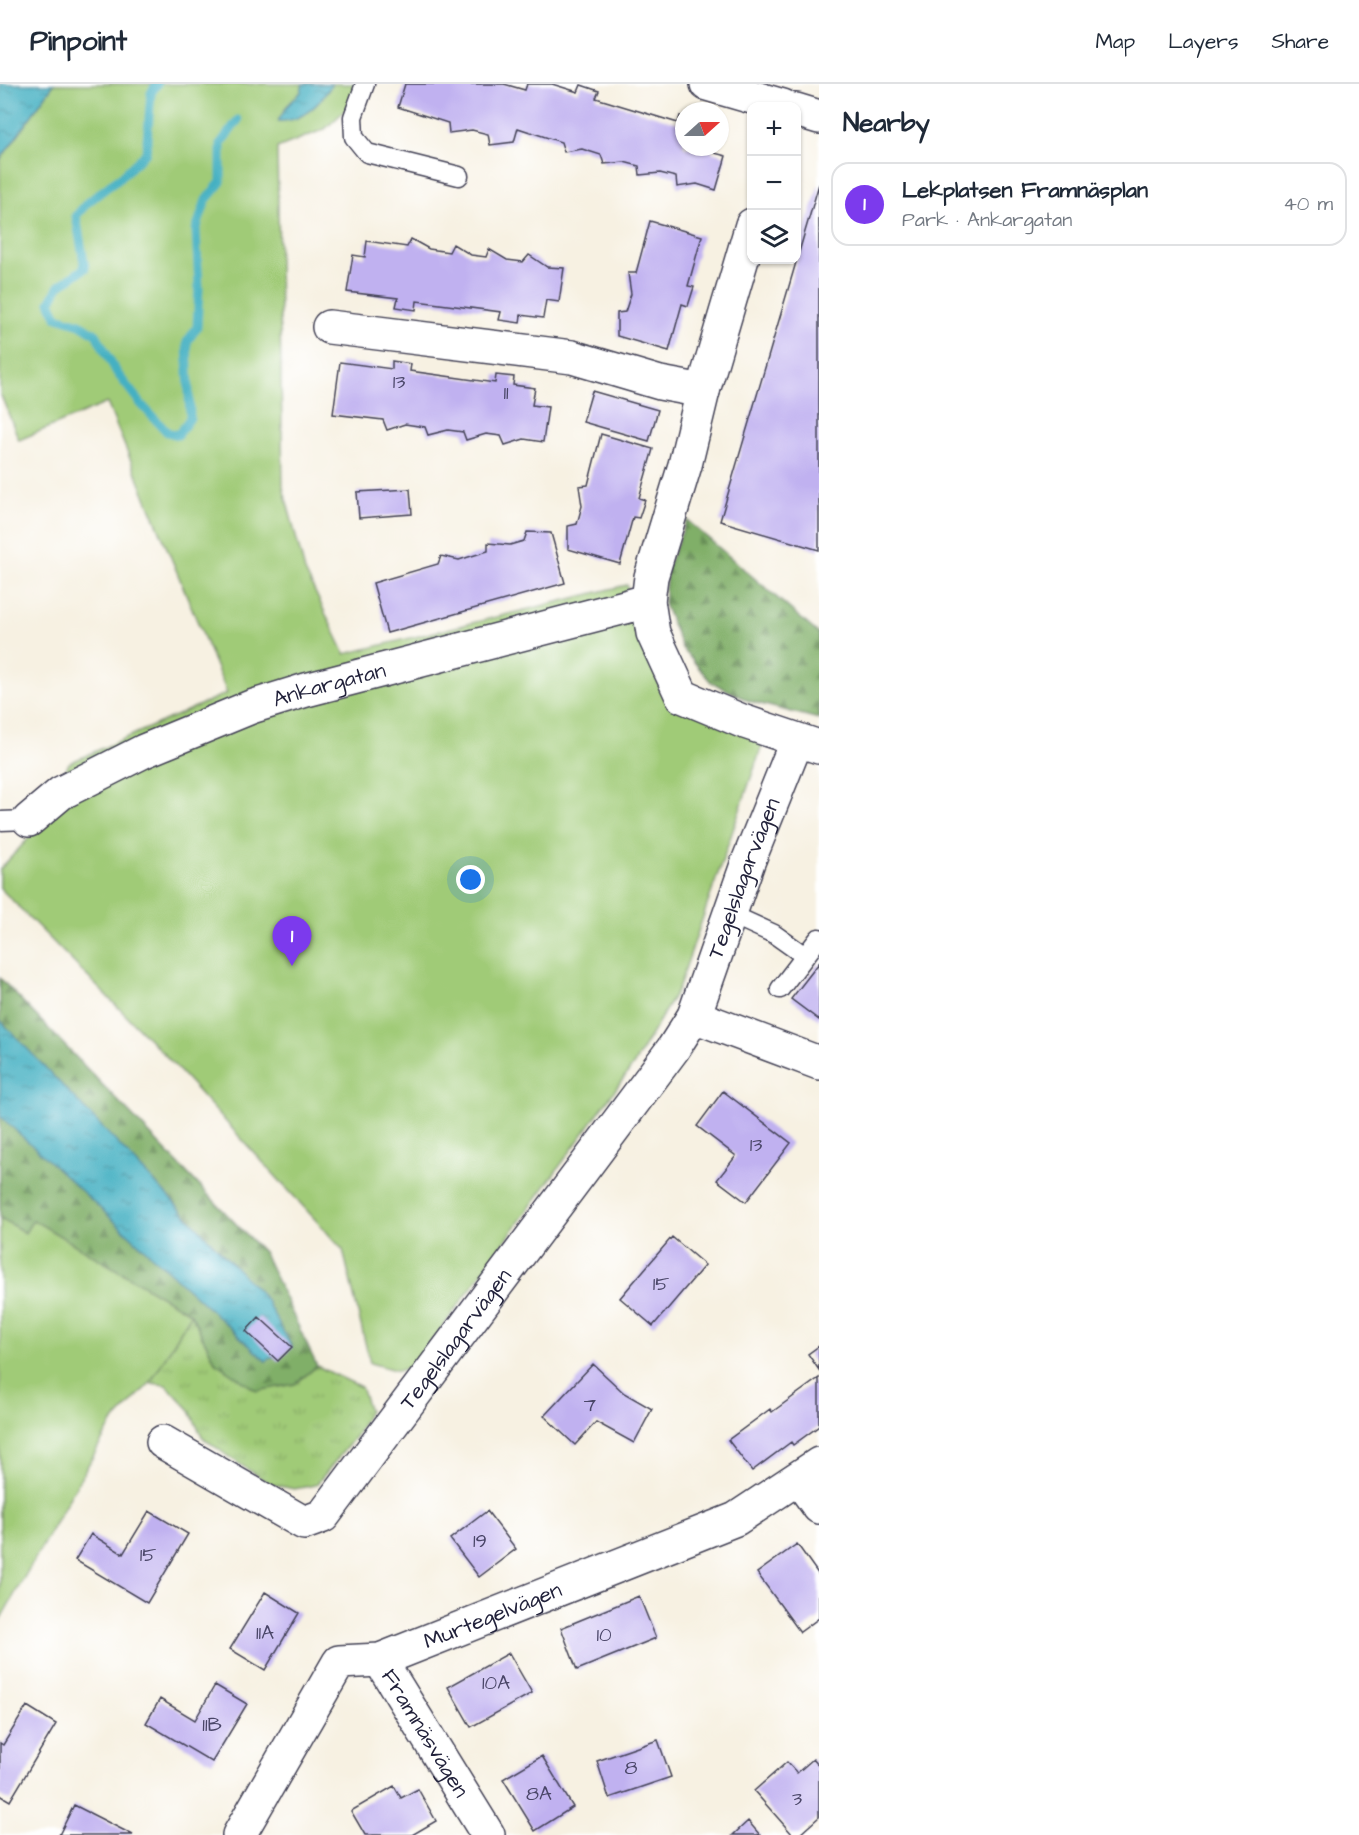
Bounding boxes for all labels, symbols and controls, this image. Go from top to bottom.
text: Pinpoint [30,22,127,61]
text: Map [1095,27,1135,56]
text: Layers [1168,27,1238,56]
text: Share [1271,27,1329,56]
north arrow [675,102,729,156]
map controls [747,102,801,264]
button: + [747,102,801,156]
text: Nearby [843,105,930,141]
button: − [747,156,801,210]
text: Lekplatsen Framnäsplan [902,175,1148,206]
text: 1 [863,190,866,218]
text: 40 m [1283,190,1333,218]
text: Park · Ankargatan [902,206,1072,234]
button: layers [747,210,801,264]
house number: 13 [393,368,405,396]
house number: 11 [503,379,509,407]
street label: Ankargatan [269,654,389,715]
street label: Tegelslagarvägen [700,793,788,963]
your location [456,865,485,894]
pin: 1 [272,916,312,966]
house number: 13 [750,1131,762,1159]
street label: Tegelslagarvägen [392,1262,519,1416]
house number: 15 [653,1270,669,1298]
house number: 7 [584,1391,596,1419]
house number: 19 [473,1527,487,1555]
house number: 15 [140,1541,156,1569]
street label: Murtegelvägen [419,1574,566,1657]
house number: 11A [256,1619,274,1647]
house number: 10 [596,1621,612,1649]
street label: Framnäsvägen [374,1663,477,1803]
house number: 10A [482,1669,510,1697]
house number: 11B [202,1711,222,1739]
house number: 8 [625,1754,638,1782]
house number: 8A [526,1780,552,1808]
house number: 3 [792,1785,802,1813]

